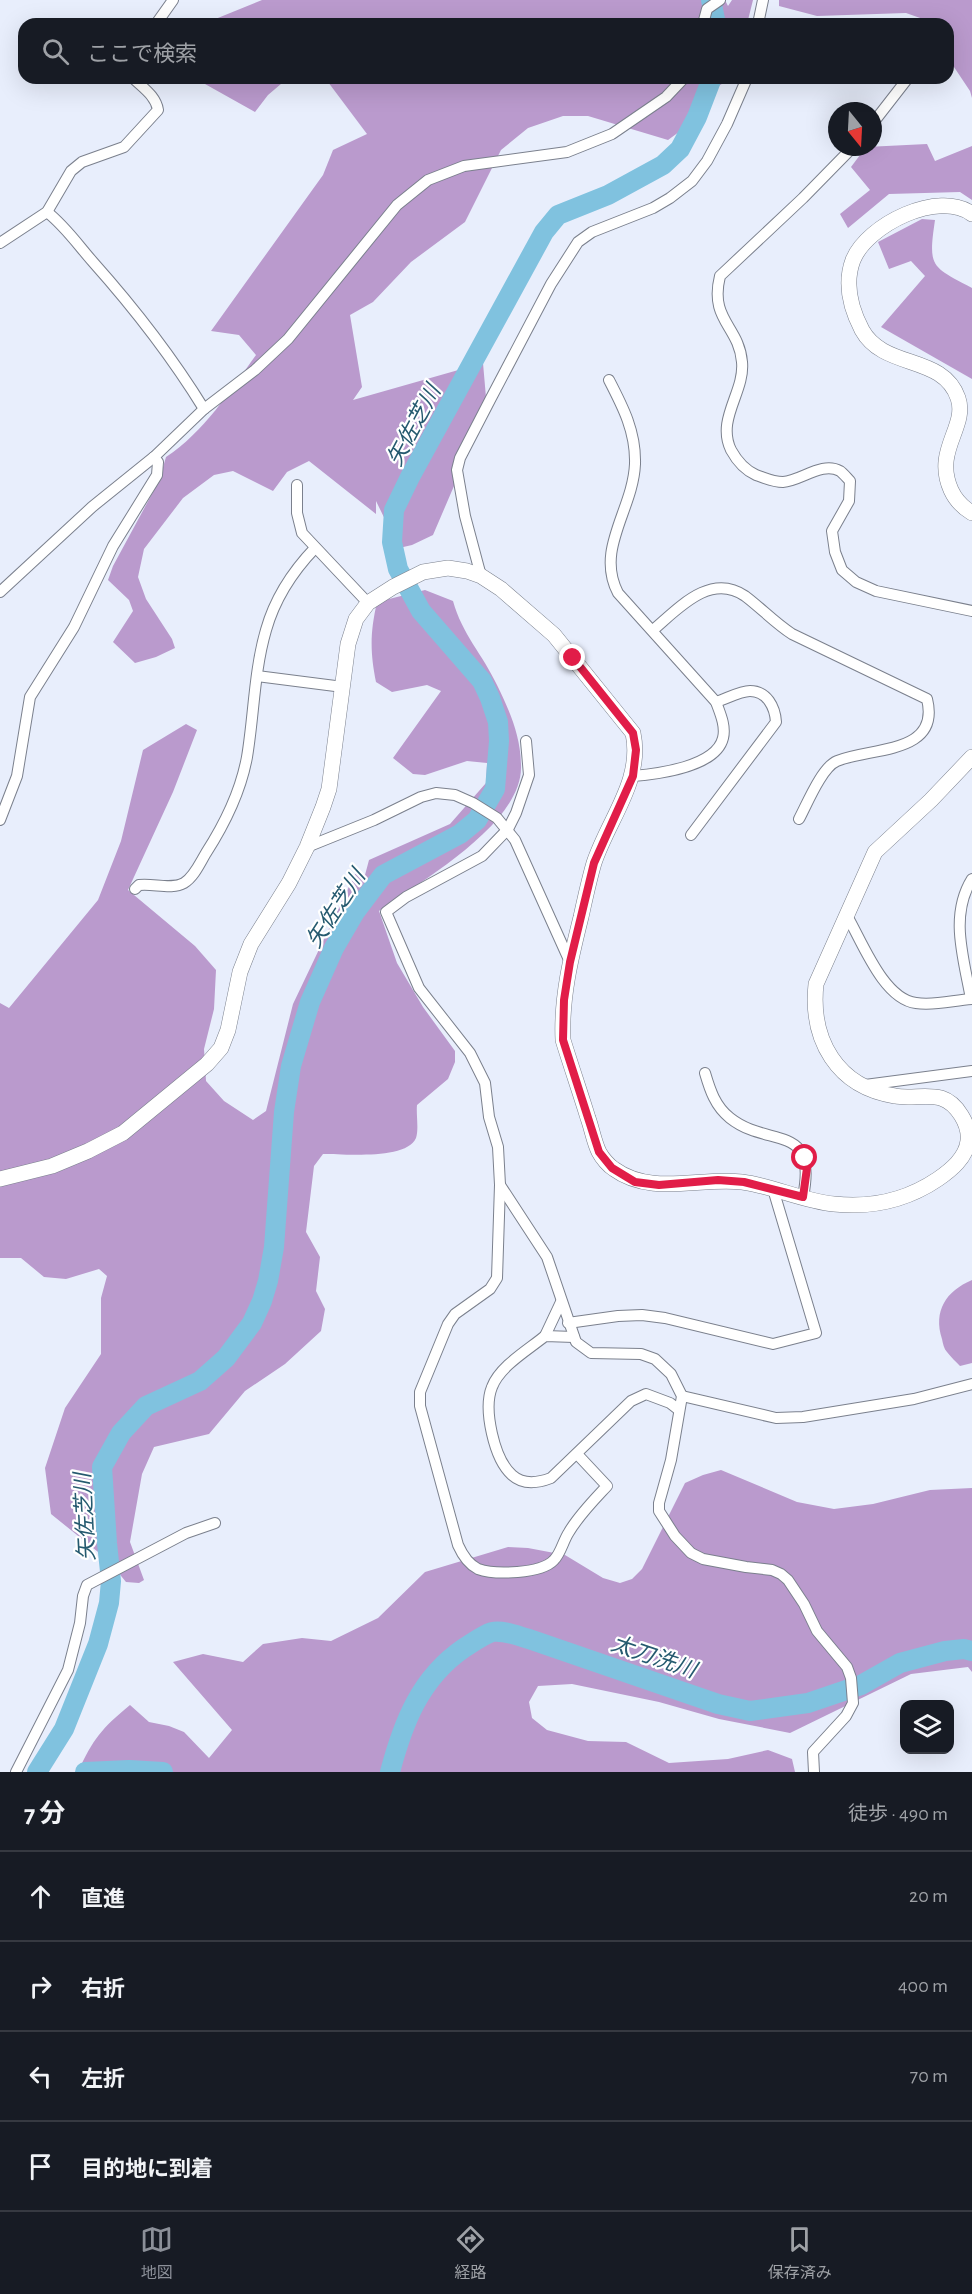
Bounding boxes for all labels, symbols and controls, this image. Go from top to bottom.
search box [18,18,954,84]
icon: search [39,35,72,68]
text: ここで検索 [87,43,197,65]
north arrow [828,102,882,156]
water label: 矢佐芝川 [383,379,445,469]
route end [559,644,585,670]
water label: 矢佐芝川 [302,863,370,951]
route start [791,1144,817,1170]
water label: 矢佐芝川 [71,1470,98,1562]
water label: 太刀洗川 [608,1631,701,1682]
map controls [900,1700,954,1754]
button: layers [900,1700,954,1754]
text: 7 分 [24,1801,65,1827]
text: 徒歩 · 490 m [848,1804,948,1824]
icon: ahead [24,1880,57,1913]
text: 20 m [909,1886,948,1906]
text: 直進 [81,1888,125,1910]
icon: right [24,1970,57,2003]
text: 400 m [898,1976,948,1996]
text: 右折 [81,1978,125,2000]
icon: left [24,2060,57,2093]
text: 70 m [910,2066,948,2086]
text: 左折 [81,2068,125,2090]
icon: arrive [24,2150,57,2183]
text: 目的地に到着 [81,2158,213,2180]
tab: 地図 [140,2223,173,2283]
tab: 経路 [454,2223,487,2283]
tab: 保存済み [768,2223,832,2283]

